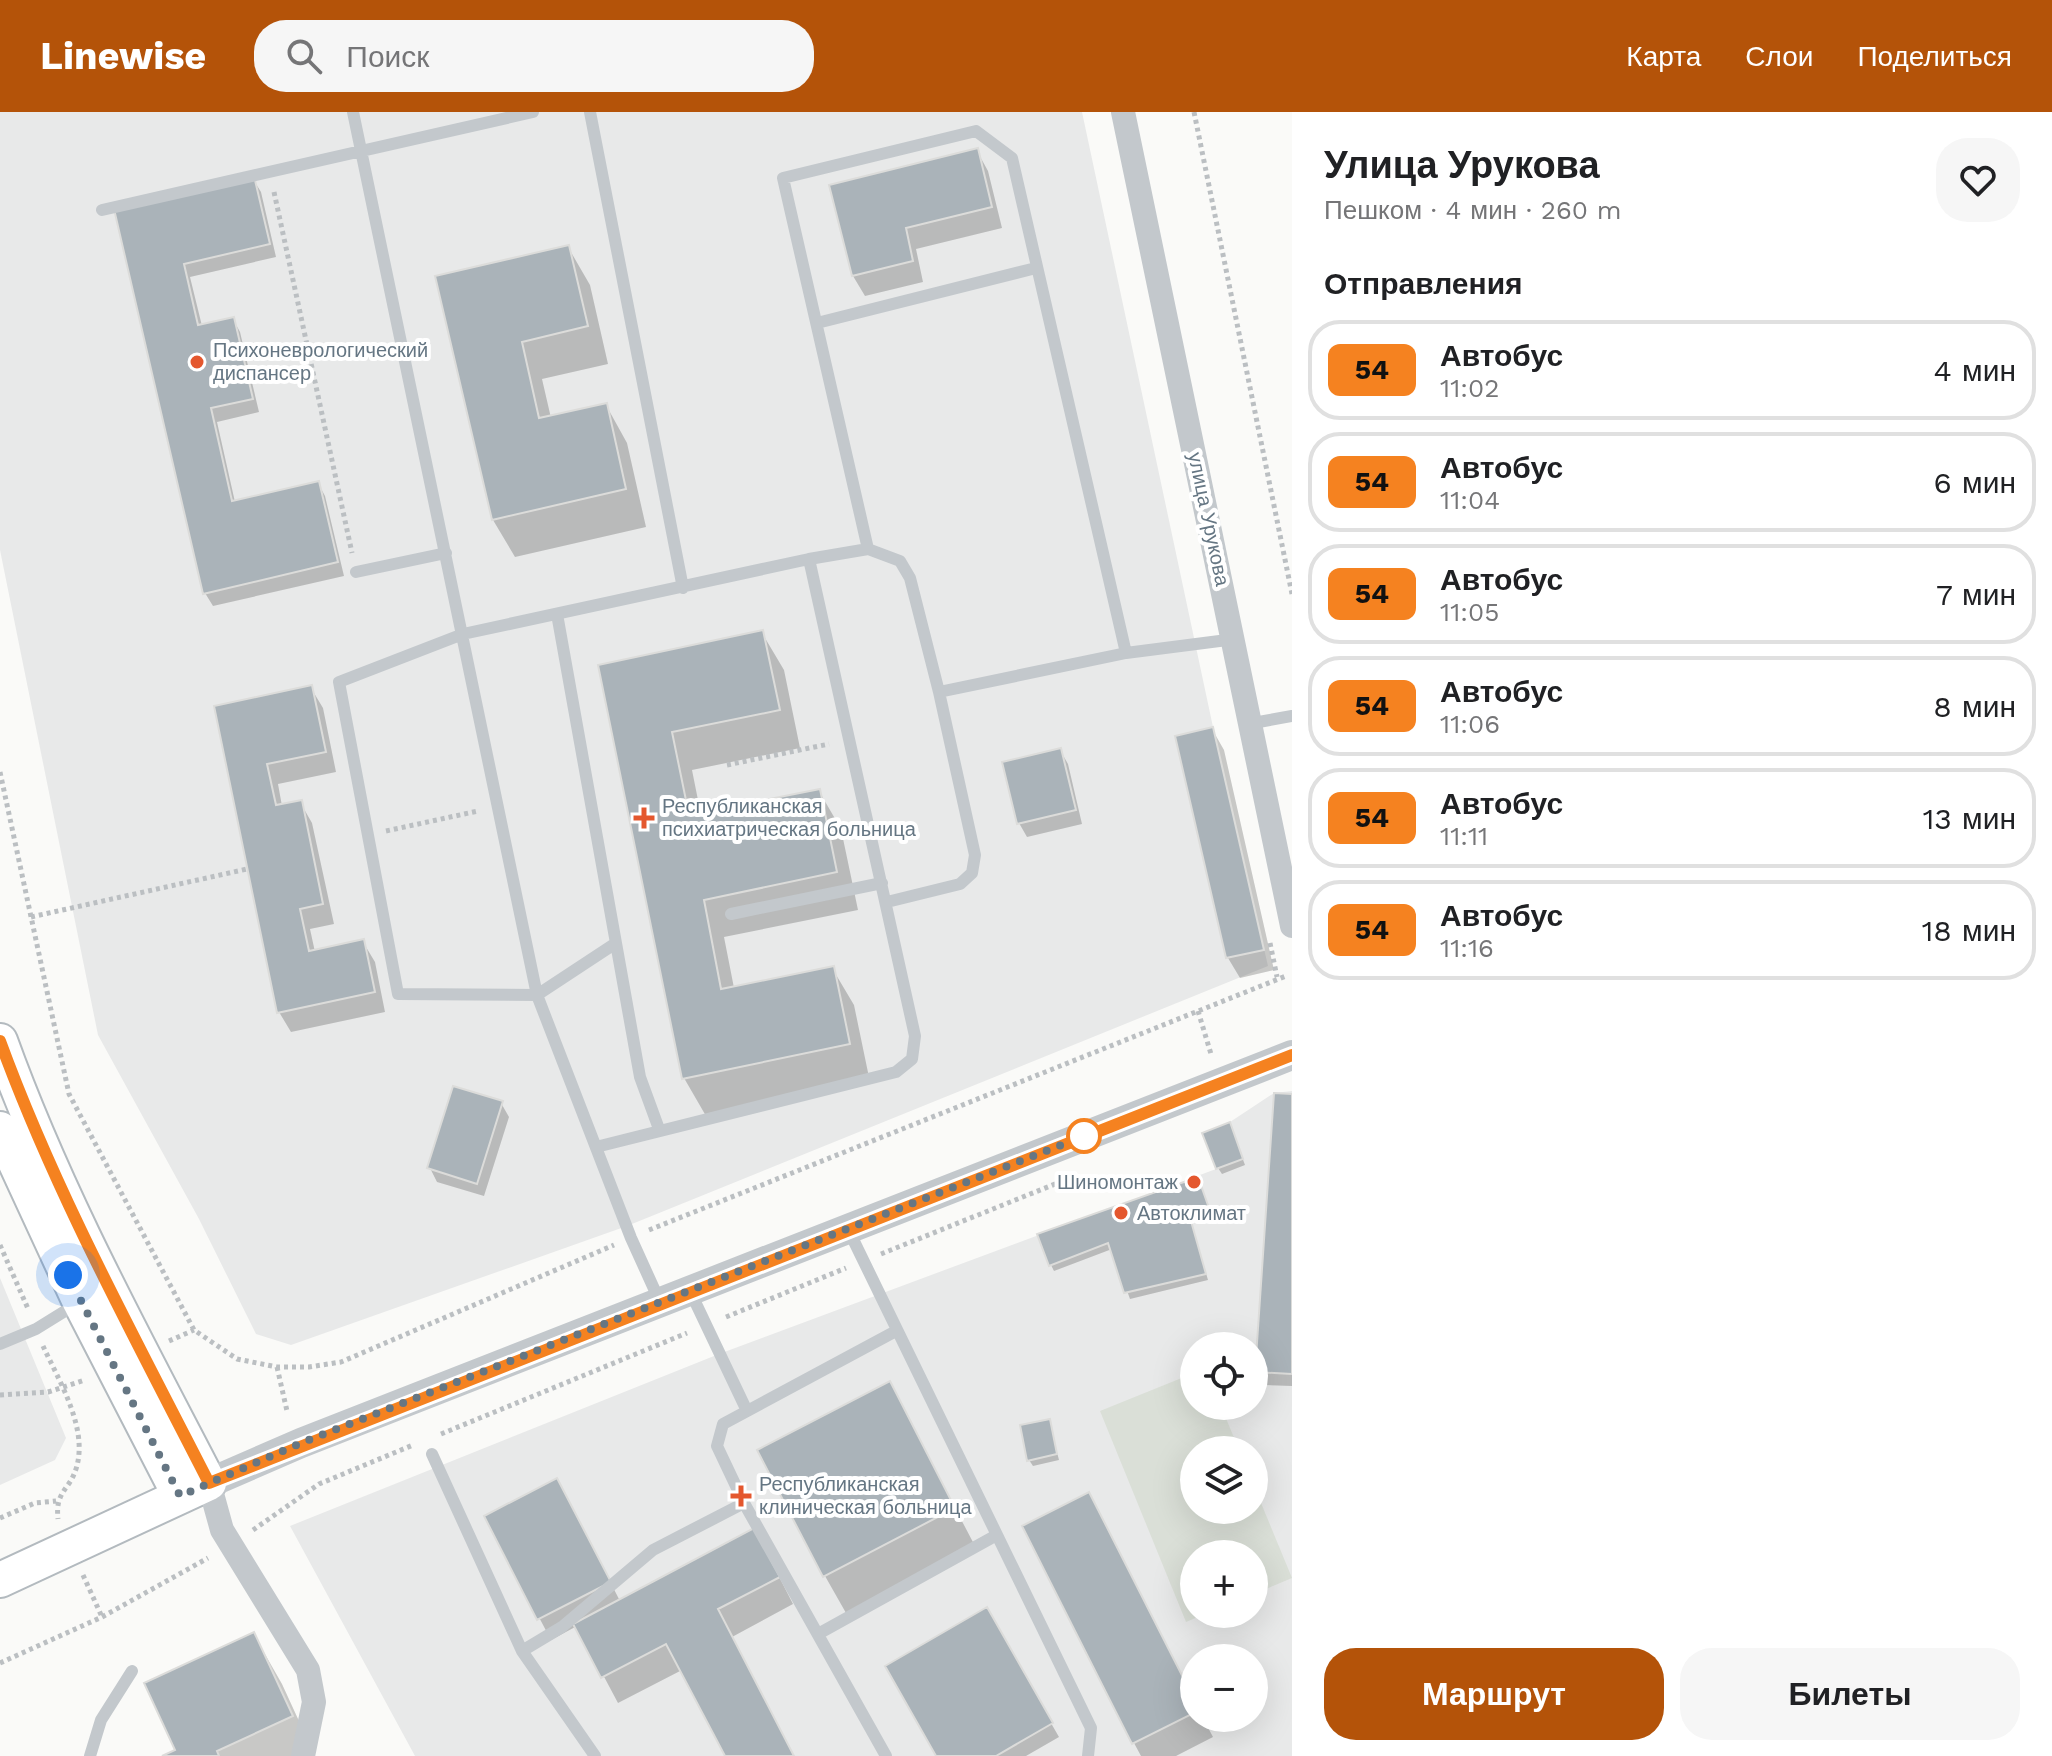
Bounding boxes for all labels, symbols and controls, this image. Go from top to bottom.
search box [254,20,814,92]
text: Linewise [40,34,206,78]
icon: search [282,34,326,78]
text: Поиск [346,39,430,74]
text: Карта [1626,40,1701,73]
text: Слои [1745,40,1813,73]
text: Поделиться [1857,40,2012,73]
button: heart [1936,138,2020,222]
text: Улица Урукова [1324,143,1600,187]
text: Пешком · 4 мин · 260 m [1324,195,1622,225]
text: Отправления [1324,266,1523,301]
place label: Психоневрологический диспансер [213,338,428,385]
text: Автобус [1440,338,1563,373]
marker: Психоневрологический диспансер [188,353,206,371]
text: 54 [1355,353,1389,386]
text: 4 мин [1933,353,2016,388]
text: 11:02 [1440,373,1499,403]
street label: улица Урукова [1183,450,1235,589]
text: Автобус [1440,450,1563,485]
text: 54 [1355,465,1389,498]
text: 6 мин [1934,465,2016,500]
text: 11:04 [1440,485,1500,515]
text: Автобус [1440,562,1563,597]
text: 54 [1355,577,1389,610]
text: 7 мин [1936,577,2016,612]
text: 11:05 [1440,597,1499,627]
text: Автобус [1440,674,1563,709]
text: 54 [1355,689,1389,722]
text: 8 мин [1933,689,2016,724]
text: 11:06 [1440,709,1500,739]
text: Автобус [1440,786,1563,821]
place label: Республиканская психиатрическая больница [662,794,917,841]
text: 54 [1355,801,1389,834]
text: 13 мин [1923,801,2016,836]
marker: Республиканская психиатрическая больница [633,807,655,829]
text: 11:11 [1440,821,1488,851]
text: Автобус [1440,898,1563,933]
text: 54 [1355,913,1389,946]
text: 18 мин [1922,913,2016,948]
text: 11:16 [1440,933,1494,963]
unlabelled marker [1067,1119,1101,1153]
place label: Шиномонтаж [1057,1170,1179,1194]
marker: Шиномонтаж [1185,1173,1203,1191]
place label: Автоклимат [1137,1201,1246,1225]
marker: Автоклимат [1112,1204,1130,1222]
your location [48,1255,88,1295]
map controls [1180,1332,1268,1732]
button: locate [1180,1332,1268,1420]
button: layers [1180,1436,1268,1524]
place label: Республиканская клиническая больница [759,1472,972,1519]
marker: Республиканская клиническая больница [730,1485,752,1507]
button: + [1180,1540,1268,1628]
button: − [1180,1644,1268,1732]
button: Маршрут [1324,1648,1664,1740]
button: Билеты [1680,1648,2020,1740]

